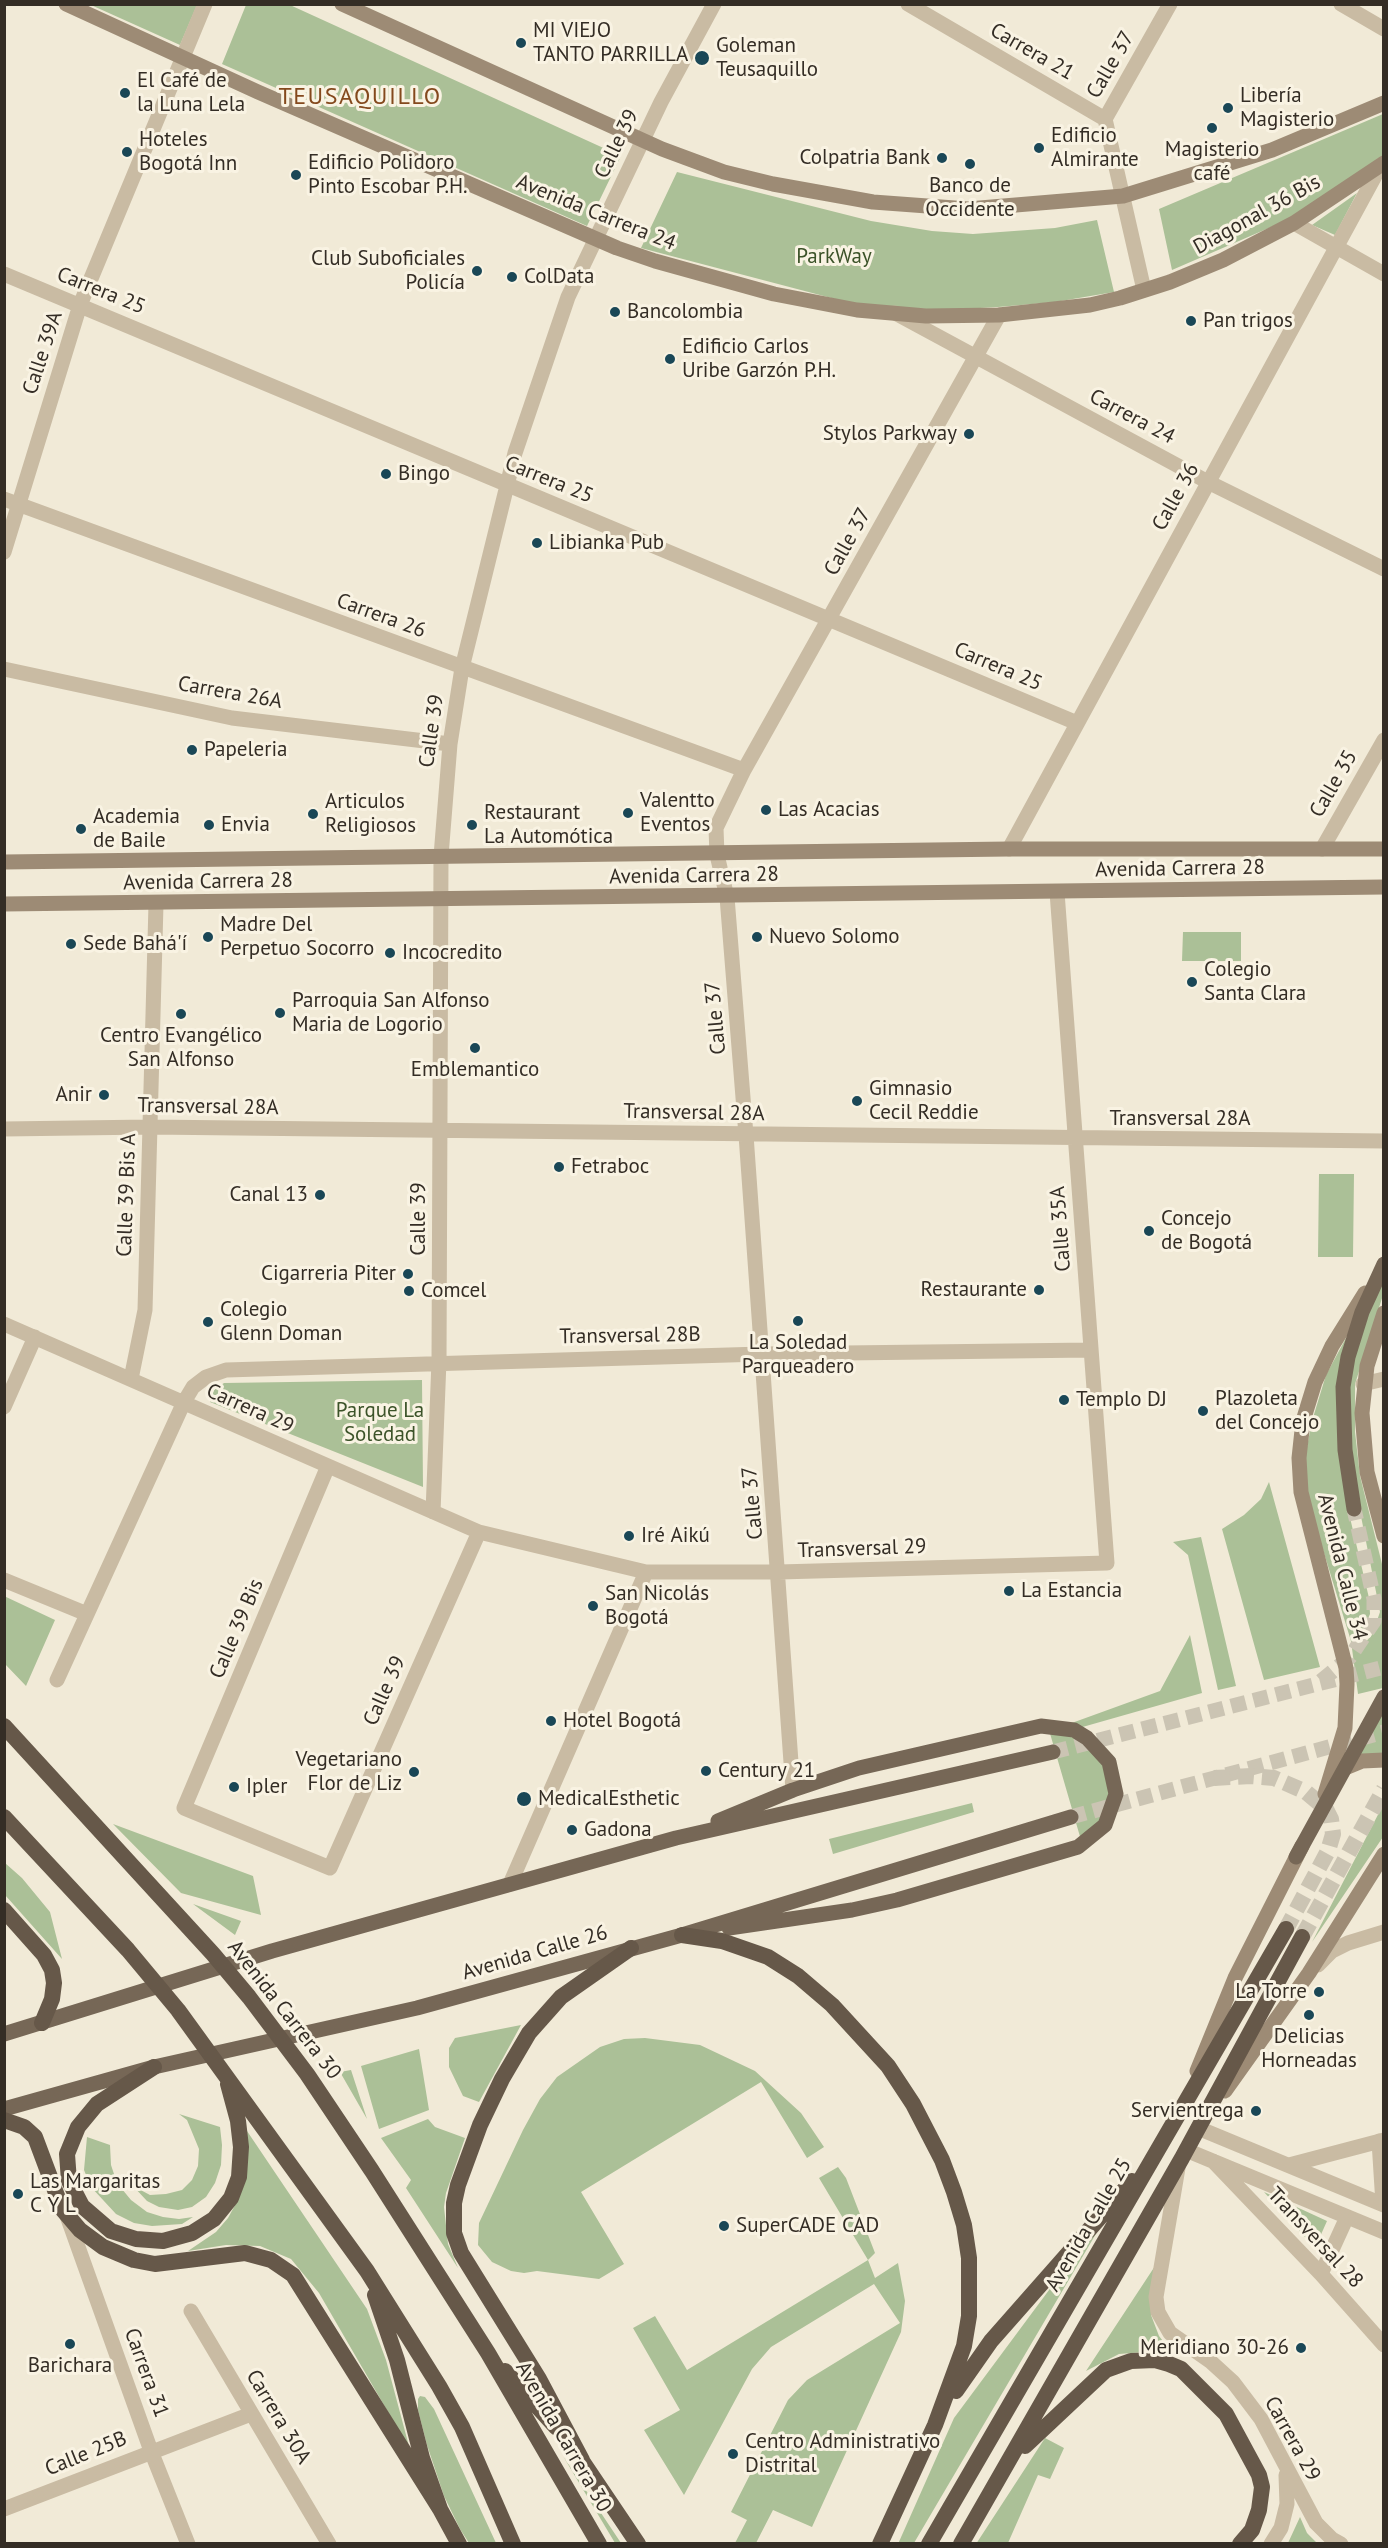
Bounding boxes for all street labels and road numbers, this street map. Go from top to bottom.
street label: Carrera 21 [985,18,1079,86]
street label: Calle 37 [1082,27,1140,103]
street label: Calle 39 [590,105,644,183]
street label: Avenida Carrera 24 [513,170,679,256]
street label: Diagonal 36 Bis [1189,170,1325,260]
street label: Carrera 25 [53,262,149,320]
street label: Calle 39A [18,308,68,398]
street label: Carrera 24 [1085,384,1179,450]
street label: Carrera 25 [501,451,597,509]
street label: Calle 36 [1147,459,1205,535]
street label: Calle 37 [819,504,877,580]
street label: Carrera 26 [333,588,429,644]
street label: Carrera 25 [950,637,1046,697]
street label: Carrera 26A [176,671,284,715]
street label: Calle 39 [414,693,450,769]
street label: Calle 35 [1305,746,1363,822]
street label: Avenida Carrera 28 [1095,855,1265,883]
street label: Avenida Carrera 28 [609,862,779,890]
street label: Avenida Carrera 28 [123,868,293,896]
street label: Calle 37 [700,980,732,1056]
street label: Transversal 28A [137,1093,279,1121]
street label: Transversal 28A [623,1099,765,1127]
street label: Transversal 28A [1109,1106,1251,1132]
street label: Calle 39 Bis A [112,1133,142,1257]
street label: Calle 39 [406,1182,432,1256]
street label: Calle 35A [1045,1185,1077,1273]
street label: Transversal 28B [559,1322,701,1350]
street label: Carrera 29 [202,1379,298,1439]
street label: Calle 37 [737,1465,769,1541]
street label: Avenida Calle 34 [1312,1491,1372,1643]
street label: Transversal 29 [797,1534,927,1564]
street label: Calle 39 Bis [205,1575,269,1683]
street label: Calle 39 [359,1652,411,1730]
street label: Avenida Calle 26 [459,1920,611,1986]
street label: Avenida Carrera 30 [222,1935,346,2085]
street label: Avenida Calle 25 [1041,2154,1137,2296]
street label: Transversal 28 [1262,2182,1368,2294]
street label: Carrera 31 [118,2325,174,2421]
street label: Avenida Carrera 30 [510,2357,616,2517]
street label: Carrera 30A [240,2365,316,2469]
street label: Carrera 29 [1258,2392,1326,2486]
street label: Calle 25B [42,2426,130,2482]

